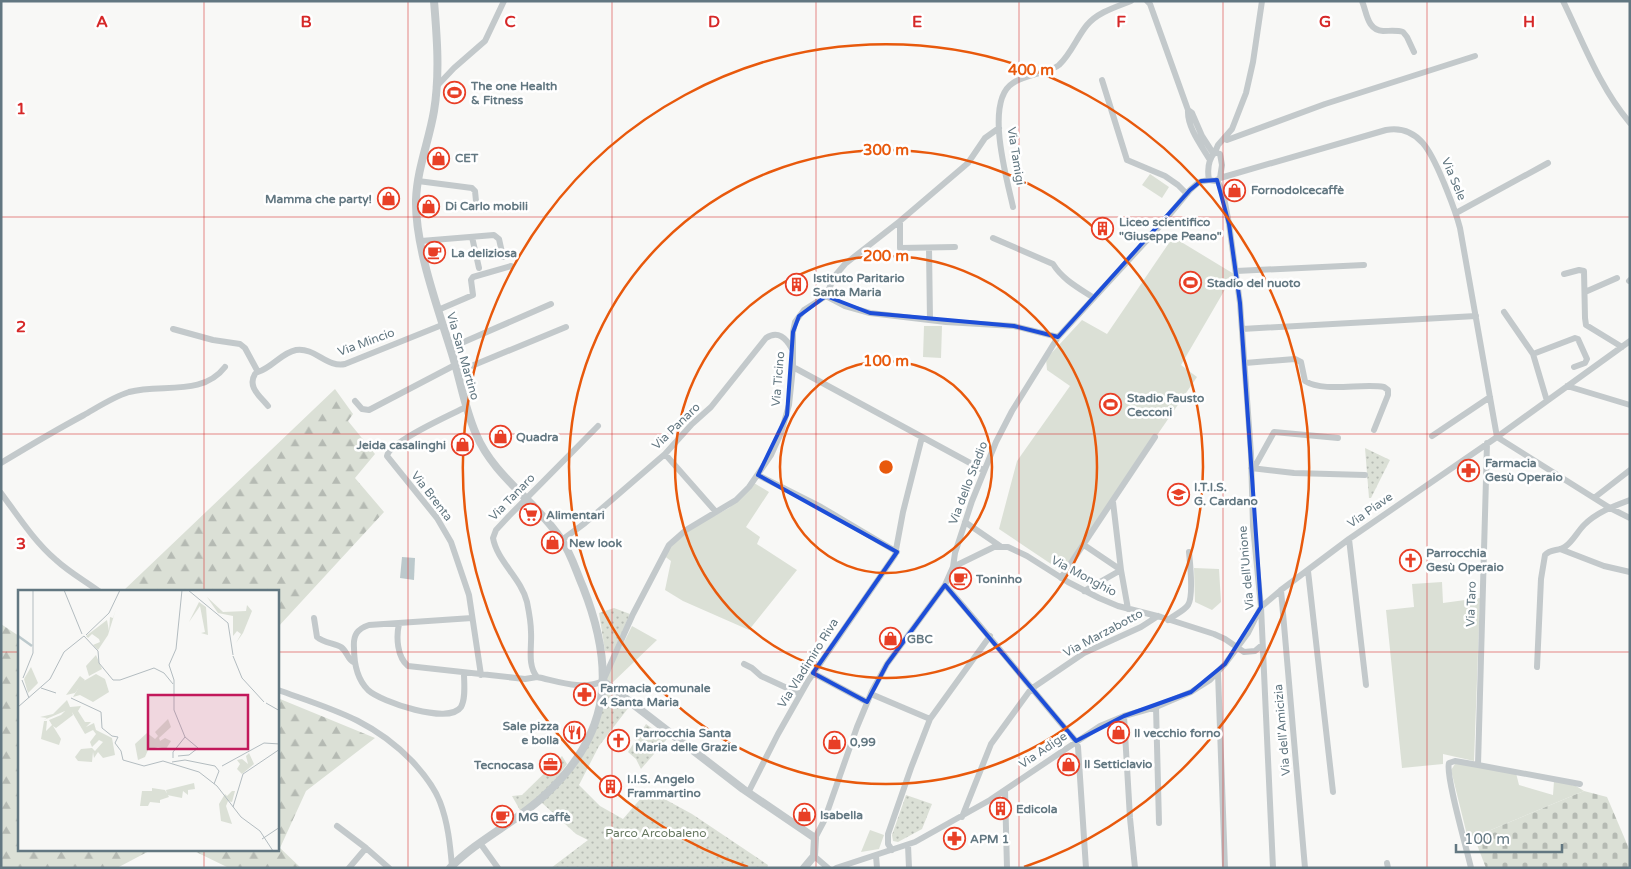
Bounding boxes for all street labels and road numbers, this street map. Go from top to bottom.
street label: Via Tamigi [1004,126,1028,186]
street label: Via Sele [1439,156,1469,203]
street label: Via San Martino [444,310,482,402]
street label: Via Mincio [336,325,396,359]
street label: Via Ticino [769,351,787,407]
street label: Via Panaro [649,400,703,452]
street label: Via dello Stadio [946,439,990,527]
street label: Via Brenta [408,468,456,524]
street label: Via Tanaro [486,471,538,523]
street label: Via Piave [1345,489,1395,531]
street label: Via dell'Unione [1235,525,1257,611]
street label: Via Monghio [1049,553,1119,599]
street label: Via Taro [1463,581,1479,627]
street label: Via Marzabotto [1061,606,1145,660]
street label: Via Vladimiro Riva [775,616,841,710]
street label: Via dell'Amicizia [1271,684,1293,776]
street label: Via Adige [1016,729,1070,771]

